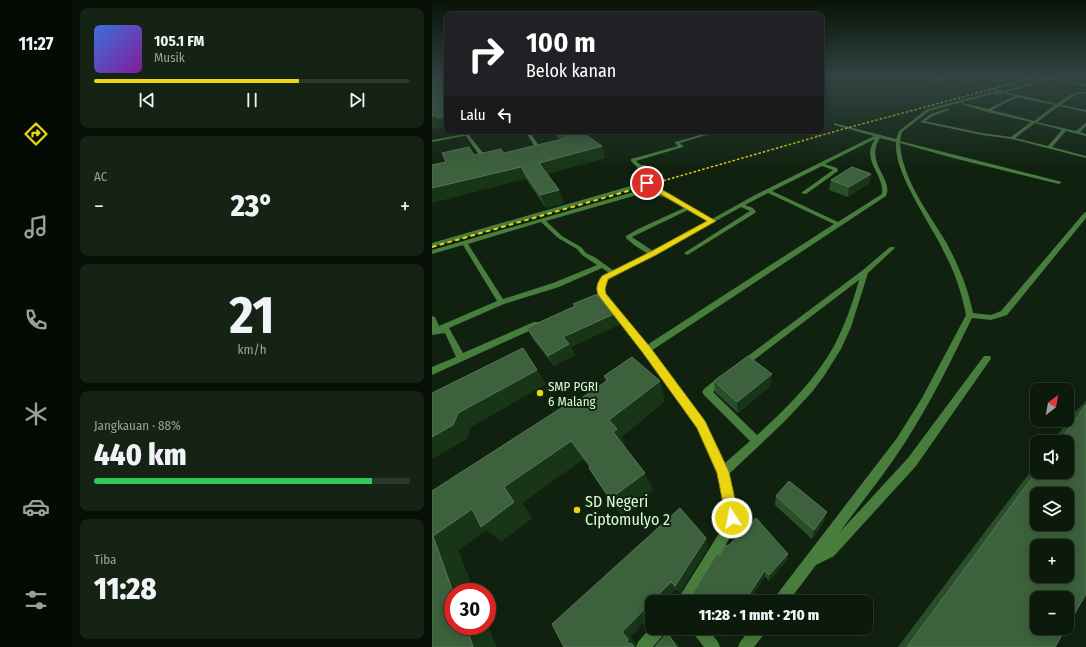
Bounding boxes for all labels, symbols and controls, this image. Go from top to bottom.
text: 100 m [526,26,596,59]
icon: right [460,28,512,80]
text: 105.1 FM [154,32,204,50]
text: 11:27 [19,33,53,55]
text: Musik [154,50,185,65]
text: Belok kanan [526,60,616,82]
icon: previous [136,89,158,111]
icon: pause [241,89,263,111]
icon: next [346,89,368,111]
icon: left [494,104,516,126]
text: Lalu [460,106,486,124]
icon: directions [22,120,50,148]
pin [630,166,664,200]
text: AC [94,169,107,184]
icon: arrive [636,172,658,194]
text: 23° [231,188,273,224]
text: − [94,193,104,220]
text: + [400,193,410,220]
icon: music [22,213,50,241]
text: 21 [229,284,275,347]
icon: phone [22,306,50,334]
text: km/h [238,342,267,357]
place label: SMP PGRI 6 Malang [548,379,598,409]
north arrow [1030,383,1074,427]
map controls [1030,383,1074,635]
marker: SMP PGRI 6 Malang [535,388,545,398]
icon: climate [22,400,50,428]
text: Jangkauan · 88% [94,418,181,433]
button: sound [1030,435,1074,479]
text: 440 km [94,437,187,473]
button: layers [1030,487,1074,531]
place label: SD Negeri Ciptomulyo 2 [585,492,670,529]
icon: car [22,493,50,521]
position arrow [711,497,753,539]
marker: SD Negeri Ciptomulyo 2 [572,505,582,515]
button: + [1030,539,1074,583]
text: Tiba [94,552,116,567]
text: 11:28 [94,571,157,607]
speed limit sign: 30 [444,583,496,635]
icon: filters [22,586,50,614]
button: − [1030,591,1074,635]
text: 11:28 · 1 mnt · 210 m [699,606,819,624]

